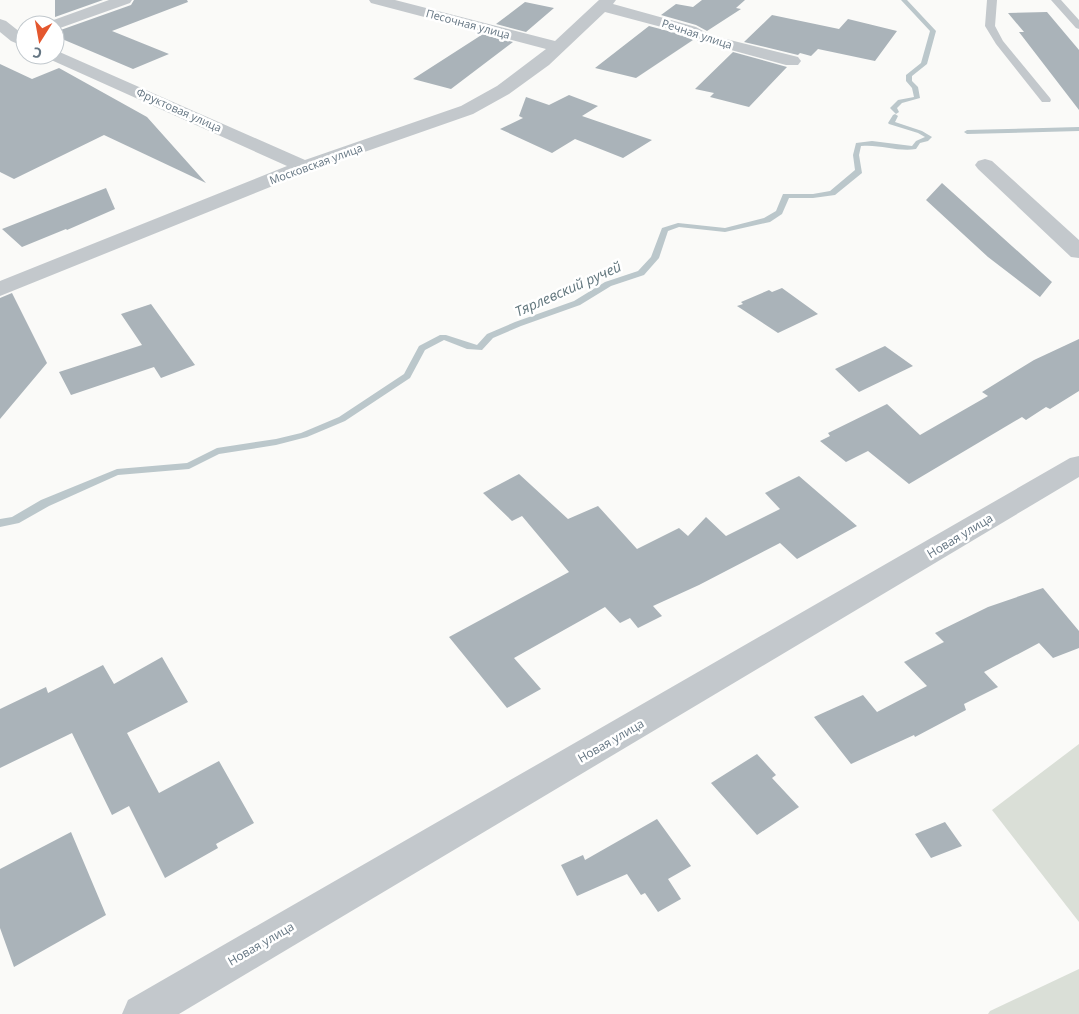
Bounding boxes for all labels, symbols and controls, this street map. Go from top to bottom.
street label: Песочная улица [424,5,512,42]
north arrow [15,15,65,65]
street label: Речная улица [660,15,734,52]
text: С [31,43,44,63]
street label: Фруктовая улица [134,84,224,135]
street label: Московская улица [267,140,365,187]
water label: Тярлевский ручей [512,257,624,321]
street label: Новая улица [924,509,996,562]
street label: Новая улица [574,715,647,766]
street label: Новая улица [224,918,297,969]

